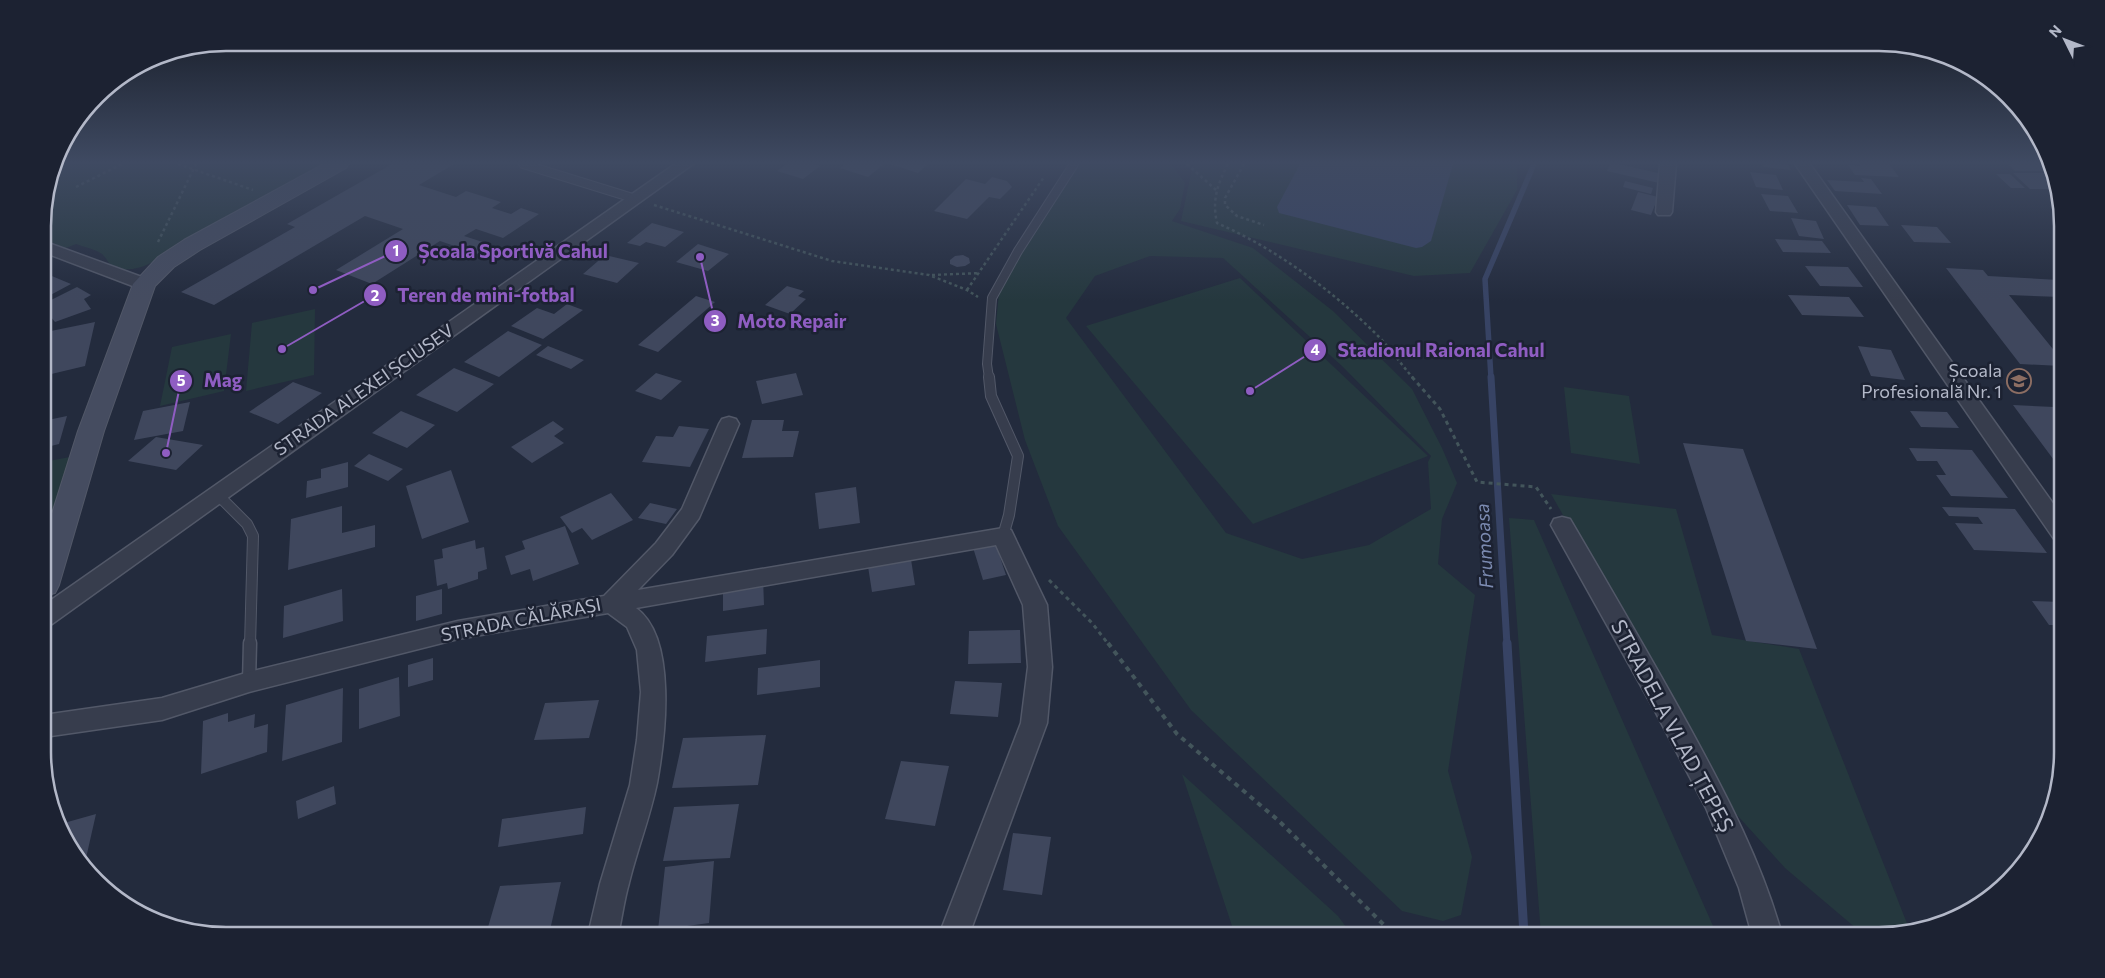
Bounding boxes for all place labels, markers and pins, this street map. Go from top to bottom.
callout: Școala Sportivă Cahul [383,234,618,268]
callout: Teren de mini-fotbal [362,278,584,312]
callout: Moto Repair [703,304,857,338]
callout: Stadionul Raional Cahul [1302,333,1554,367]
place label: Școala Profesională Nr. 1 [1861,359,2002,402]
callout: Mag [168,364,252,398]
school or university icon: Școala Profesională Nr. 1 [2006,368,2032,394]

